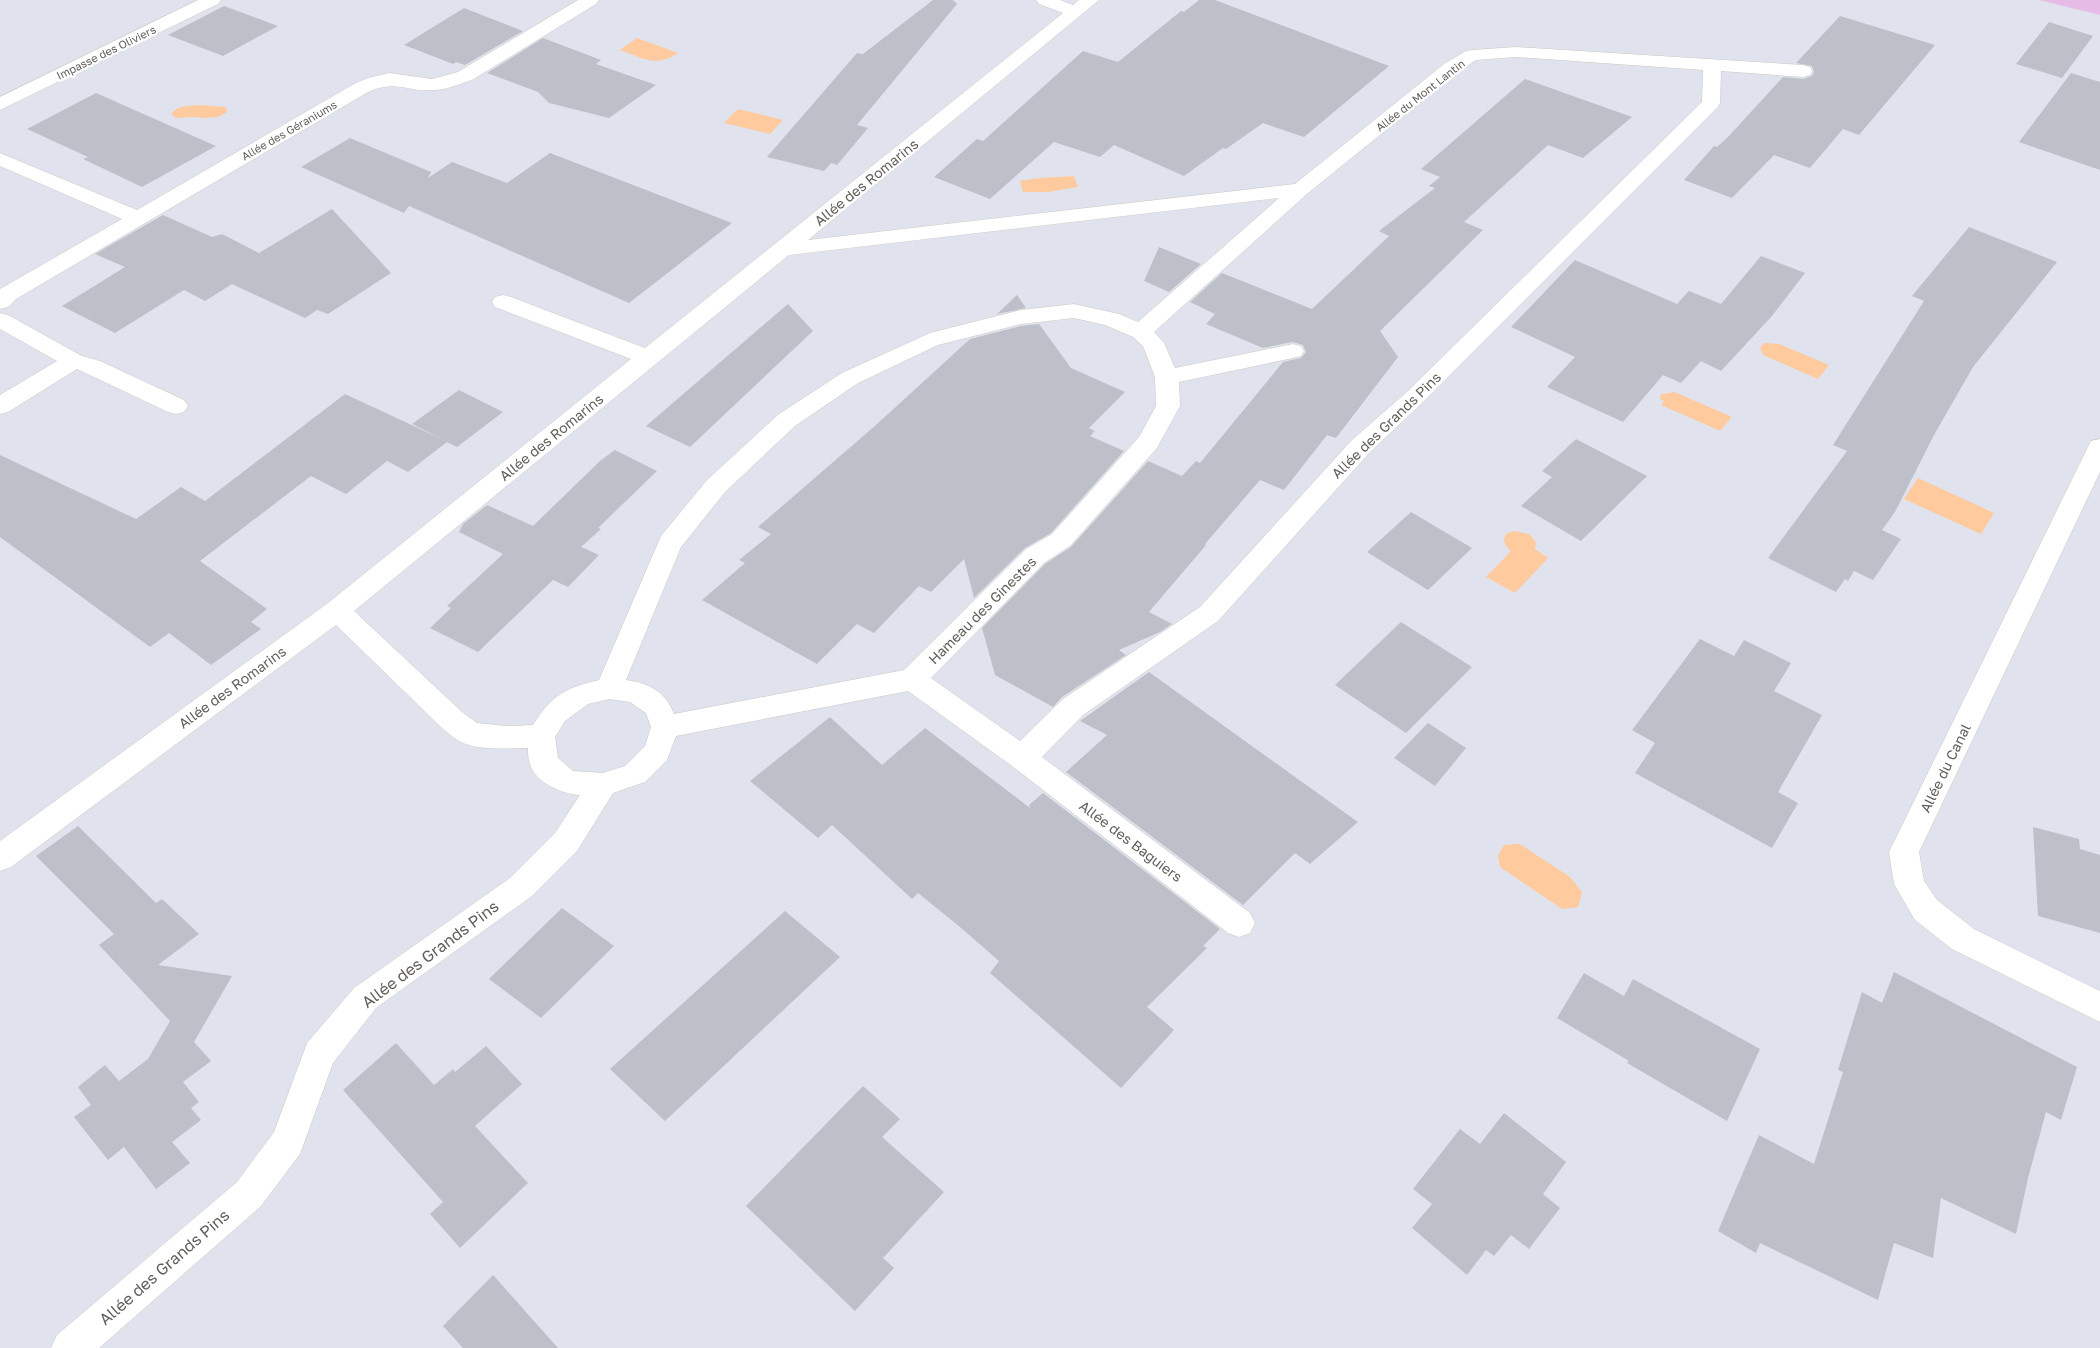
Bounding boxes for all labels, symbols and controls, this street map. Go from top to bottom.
street label: Impasse des Oliviers [54,22,158,82]
street label: Allée du Mont Lantin [1373,56,1467,134]
street label: Allée des Géraniums [239,97,339,163]
street label: Allée des Romarins [811,135,921,229]
street label: Allée des Grands Pins [1328,368,1444,482]
street label: Allée des Romarins [496,390,606,484]
street label: Hameau des Ginestes [925,553,1039,667]
street label: Allée des Romarins [175,642,289,732]
street label: Allée du Canal [1916,721,1974,815]
street label: Allée des Baguiers [1076,797,1186,885]
street label: Allée des Grands Pins [358,896,502,1012]
street label: Allée des Grands Pins [95,1205,233,1329]

